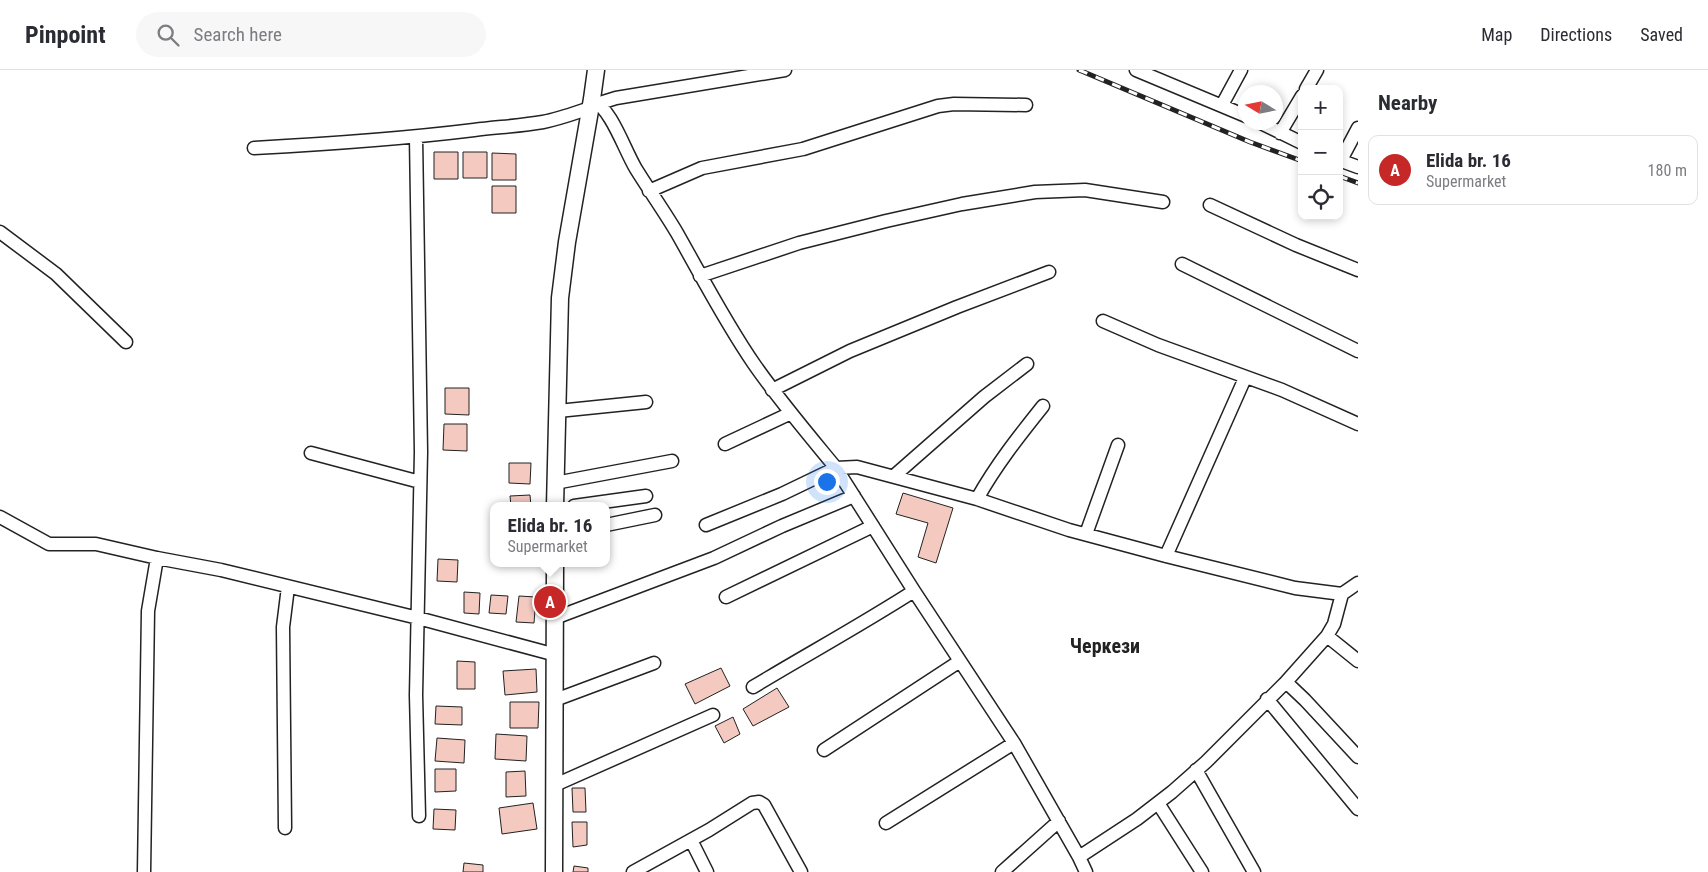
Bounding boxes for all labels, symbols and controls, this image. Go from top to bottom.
search box [136,12,486,57]
text: Pinpoint [25,21,106,49]
icon: search [154,21,182,49]
text: Search here [194,23,282,46]
text: Map [1481,24,1512,45]
text: Directions [1540,24,1612,45]
text: Saved [1640,24,1683,45]
north arrow [1238,85,1283,130]
map controls [1298,85,1343,220]
button: + [1298,85,1343,130]
text: Nearby [1378,91,1437,115]
button: − [1298,130,1343,175]
text: Elida br. 16 [1426,149,1511,172]
text: A [1390,161,1400,180]
text: 180 m [1648,161,1687,180]
text: Supermarket [1426,172,1506,191]
button: locate [1298,175,1343,220]
your location [814,469,840,495]
popup [490,502,610,567]
text: Elida br. 16 [508,514,592,537]
text: Supermarket [508,537,588,556]
pin: A [534,583,566,621]
district label: Черкези [1070,634,1140,658]

